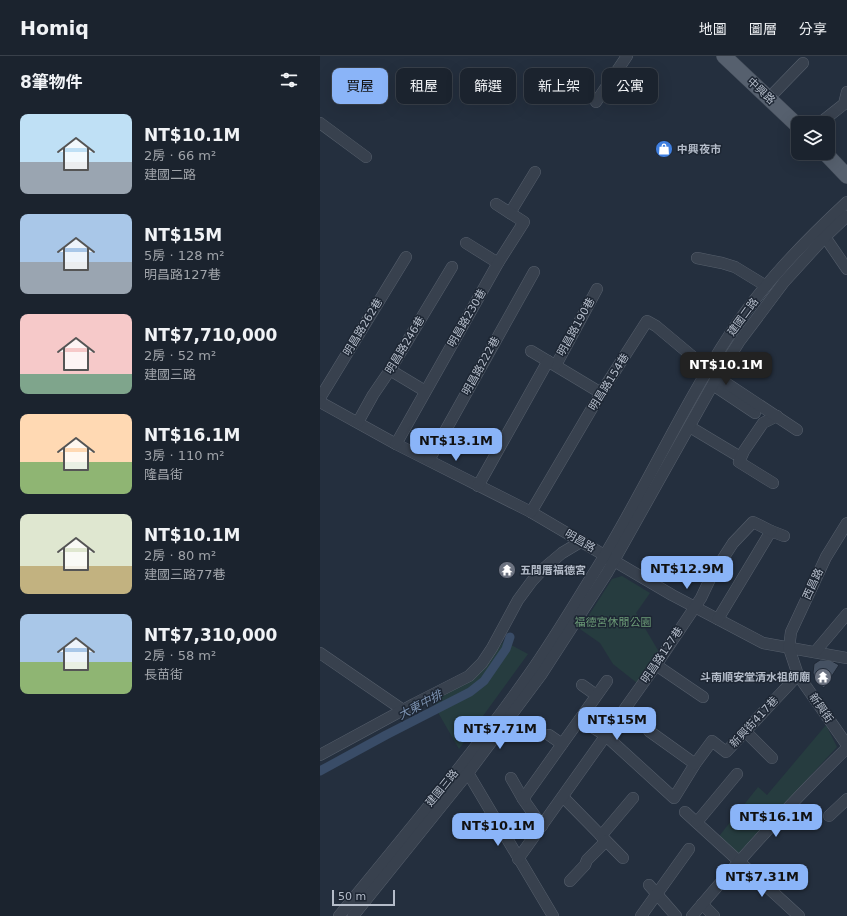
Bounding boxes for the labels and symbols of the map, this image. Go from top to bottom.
street label: 中興路 [744,75,778,107]
shop icon: 中興夜市 [654,139,674,159]
place label: 中興夜市 [677,143,721,156]
street label: 明昌路230巷 [445,287,489,349]
street label: 明昌路190巷 [555,295,597,359]
street label: 建國二路 [725,295,761,339]
street label: 明昌路262巷 [341,296,385,358]
street label: 明昌路246巷 [383,314,427,376]
street label: 明昌路222巷 [460,334,502,398]
street label: 明昌路154巷 [586,351,632,413]
pin: NT$10.1M [685,352,767,386]
pin: NT$13.1M [415,428,497,462]
street label: 明昌路 [562,527,598,555]
pin: NT$12.9M [646,556,728,590]
temple icon: 五間厝福德宮 [497,560,517,580]
place label: 五間厝福德宮 [520,564,586,577]
street label: 西昌路 [800,566,826,602]
park label: 福德宮休閒公園 [575,616,652,629]
street label: 明昌路127巷 [638,624,686,686]
temple icon: 斗南順安堂清水祖師廟 [813,667,833,687]
place label: 斗南順安堂清水祖師廟 [700,671,810,684]
water label: 大東中排 [396,687,446,722]
street label: 新興街 [806,691,836,725]
street label: 新興街417巷 [727,694,781,750]
pin: NT$15M [584,707,650,741]
pin: NT$7.71M [459,716,541,750]
street label: 建國三路 [423,767,461,809]
pin: NT$16.1M [735,804,817,838]
pin: NT$10.1M [457,813,539,847]
pin: NT$7.31M [721,864,803,898]
scale bar [332,888,395,907]

